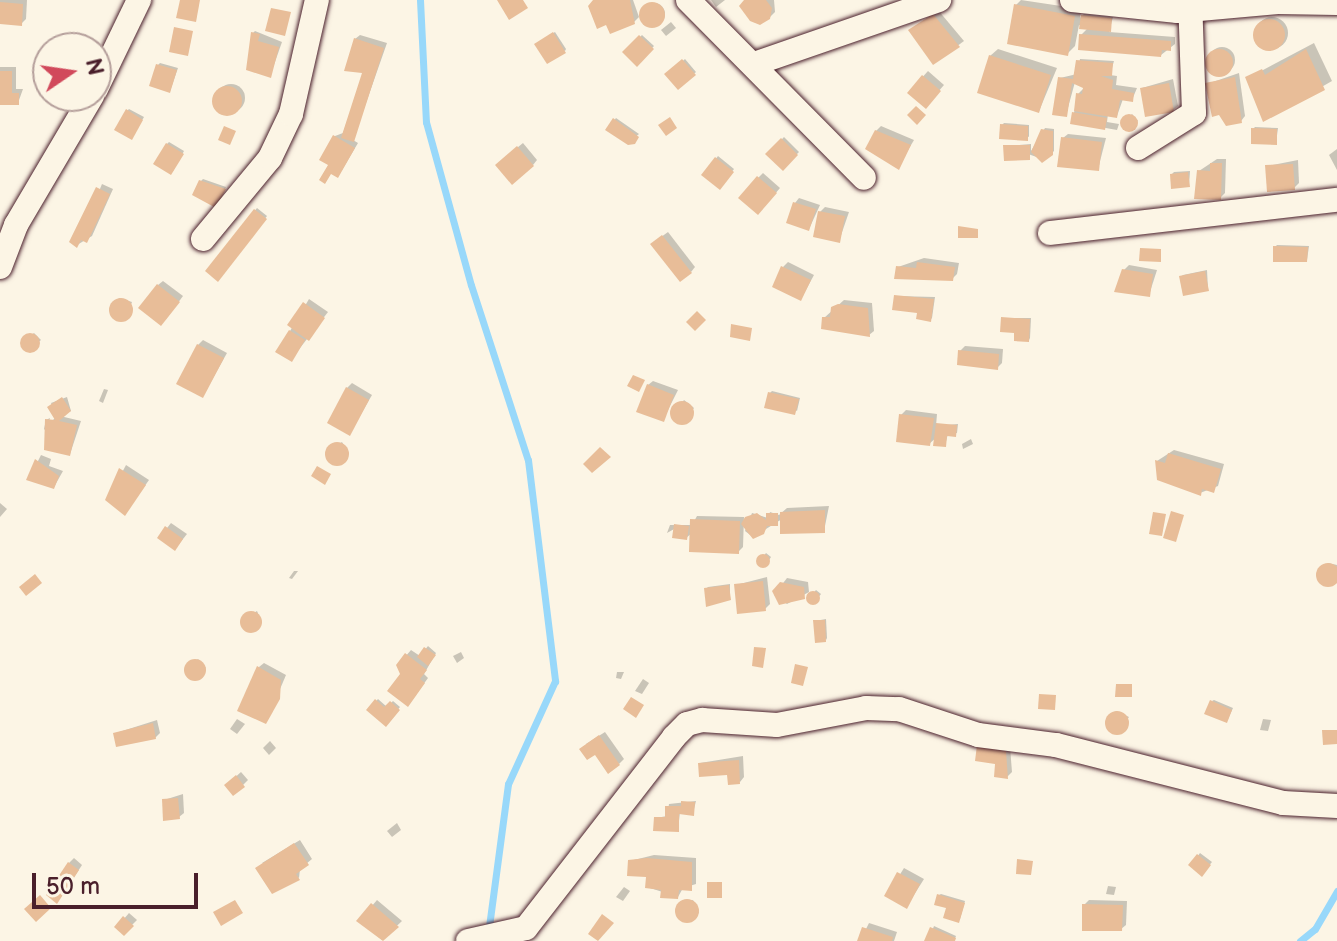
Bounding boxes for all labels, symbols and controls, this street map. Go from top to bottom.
north arrow [32,32,112,112]
text: N [79,56,109,78]
scale bar [36,857,202,907]
text: 50 m [46,872,100,901]

